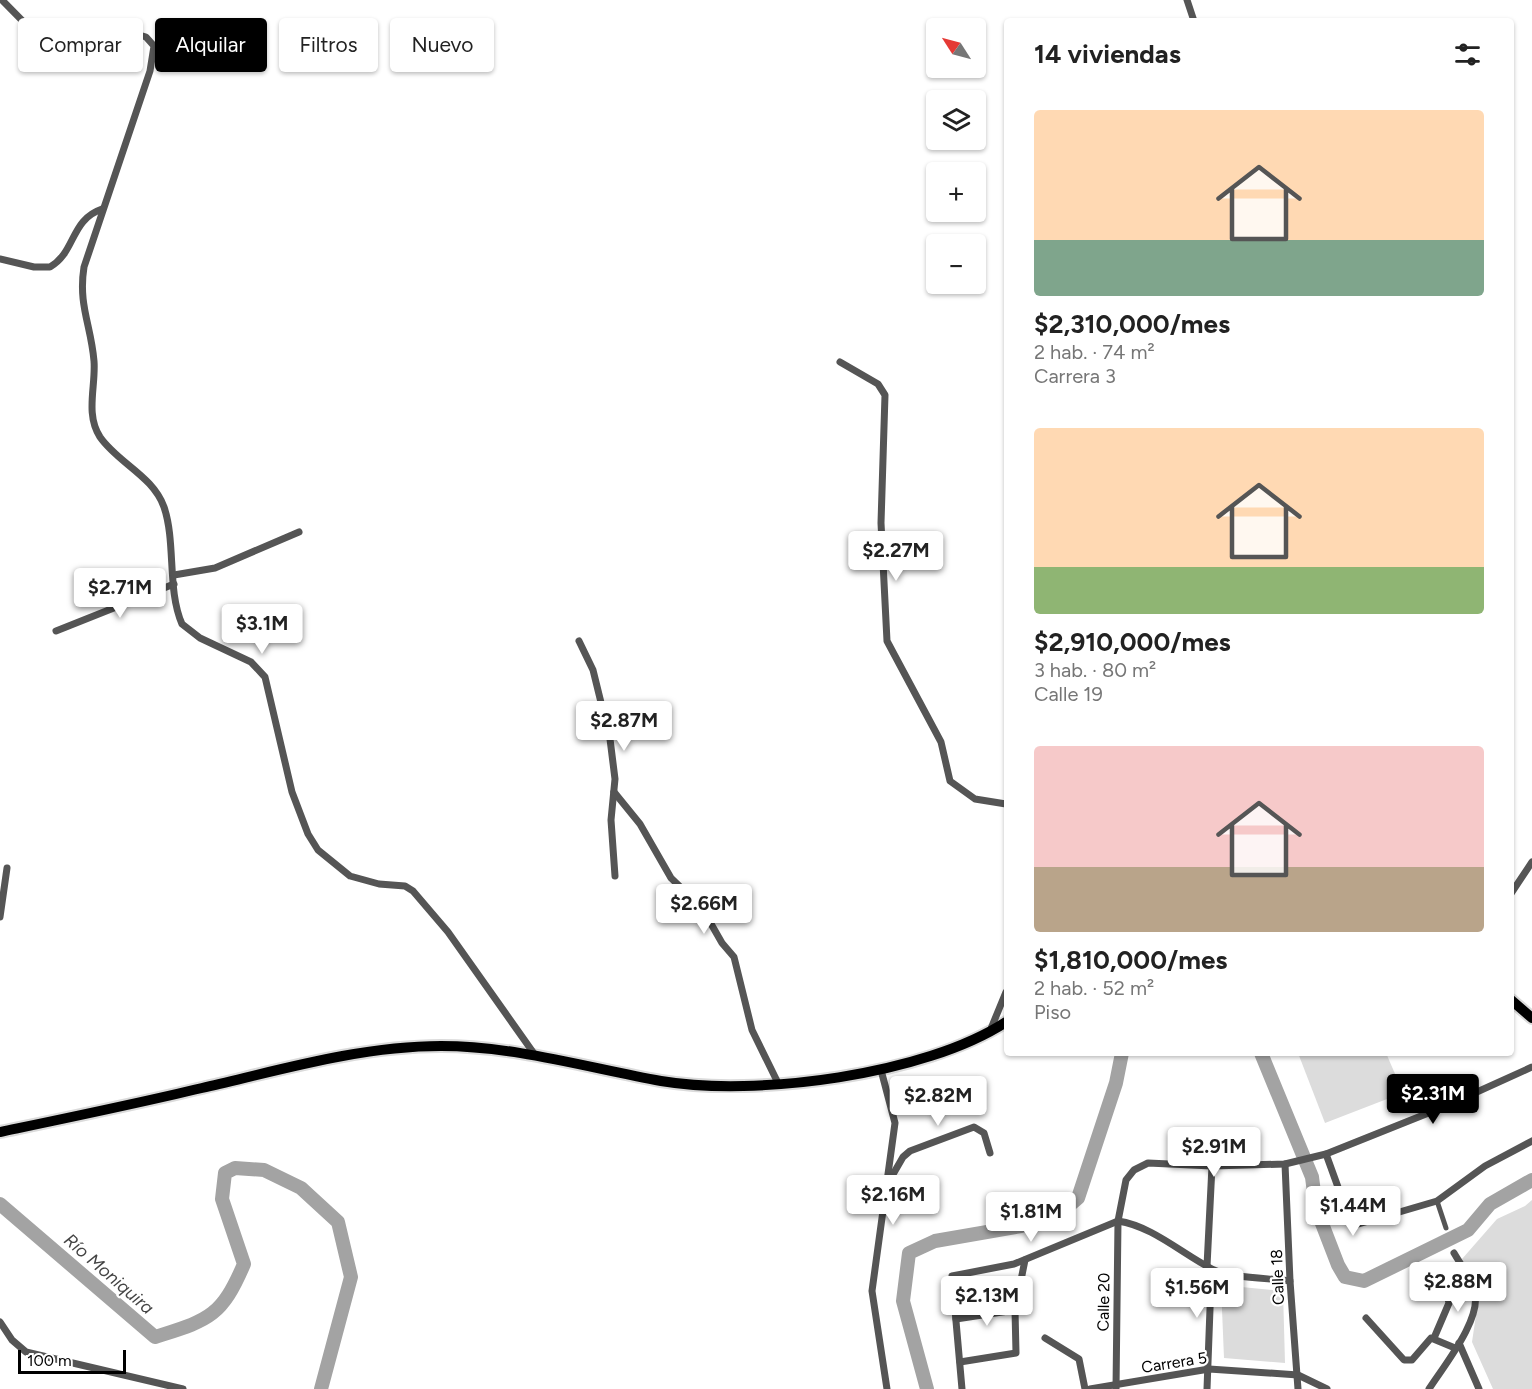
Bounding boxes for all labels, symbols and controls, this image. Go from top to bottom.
chip: Comprar [18,18,143,72]
chip: Alquilar [155,18,267,72]
chip: Filtros [279,18,378,72]
chip: Nuevo [390,18,494,72]
north arrow [926,18,986,78]
map controls [926,18,986,294]
text: 14 viviendas [1034,38,1181,70]
icon: filters [1451,38,1484,71]
button: layers [926,90,986,150]
icon: home [1205,149,1313,257]
button: + [926,162,986,222]
button: − [926,234,986,294]
text: $2,310,000/mes [1034,308,1230,340]
text: 2 hab. · 74 m² [1034,340,1155,364]
text: Carrera 3 [1034,364,1116,388]
icon: home [1205,467,1313,575]
pin: $2.27M [847,531,945,582]
text: $2.27M [862,538,930,562]
pin: $2.71M [71,568,169,619]
text: $2.71M [88,575,152,599]
pin: $3.1M [220,604,304,655]
text: $3.1M [236,611,288,635]
text: $2,910,000/mes [1034,626,1231,658]
text: 3 hab. · 80 m² [1034,658,1156,682]
text: Calle 19 [1034,682,1103,706]
pin: $2.87M [575,701,673,752]
text: $2.87M [590,708,658,732]
icon: home [1205,785,1313,893]
pin: $2.66M [655,884,753,935]
text: $2.66M [670,891,738,915]
text: $1,810,000/mes [1034,944,1227,976]
text: 2 hab. · 52 m² [1034,976,1154,1000]
text: Piso [1034,1000,1071,1024]
pin: $2.31M [1384,1074,1482,1125]
pin: $2.82M [889,1076,987,1127]
text: $2.31M [1401,1081,1465,1105]
text: $2.82M [904,1083,972,1107]
pin: $2.91M [1165,1127,1263,1178]
text: $2.91M [1182,1134,1246,1158]
pin: $2.16M [844,1175,942,1226]
text: $2.16M [861,1182,925,1206]
pin: $1.44M [1304,1186,1402,1237]
pin: $1.81M [982,1192,1080,1243]
text: $1.44M [1320,1193,1386,1217]
text: $1.81M [1000,1199,1062,1223]
water label: Río Moniquira [60,1229,159,1319]
street label: Calle 18 [1267,1249,1288,1305]
pin: $2.88M [1409,1262,1507,1313]
pin: $1.56M [1148,1268,1246,1319]
text: $2.88M [1423,1269,1493,1293]
street label: Calle 20 [1093,1273,1114,1331]
text: $1.56M [1165,1275,1229,1299]
pin: $2.13M [938,1276,1036,1327]
text: $2.13M [955,1283,1019,1307]
scale bar [18,1347,126,1374]
street label: Carrera 5 [1140,1348,1208,1377]
text: 100 m [27,1351,72,1370]

